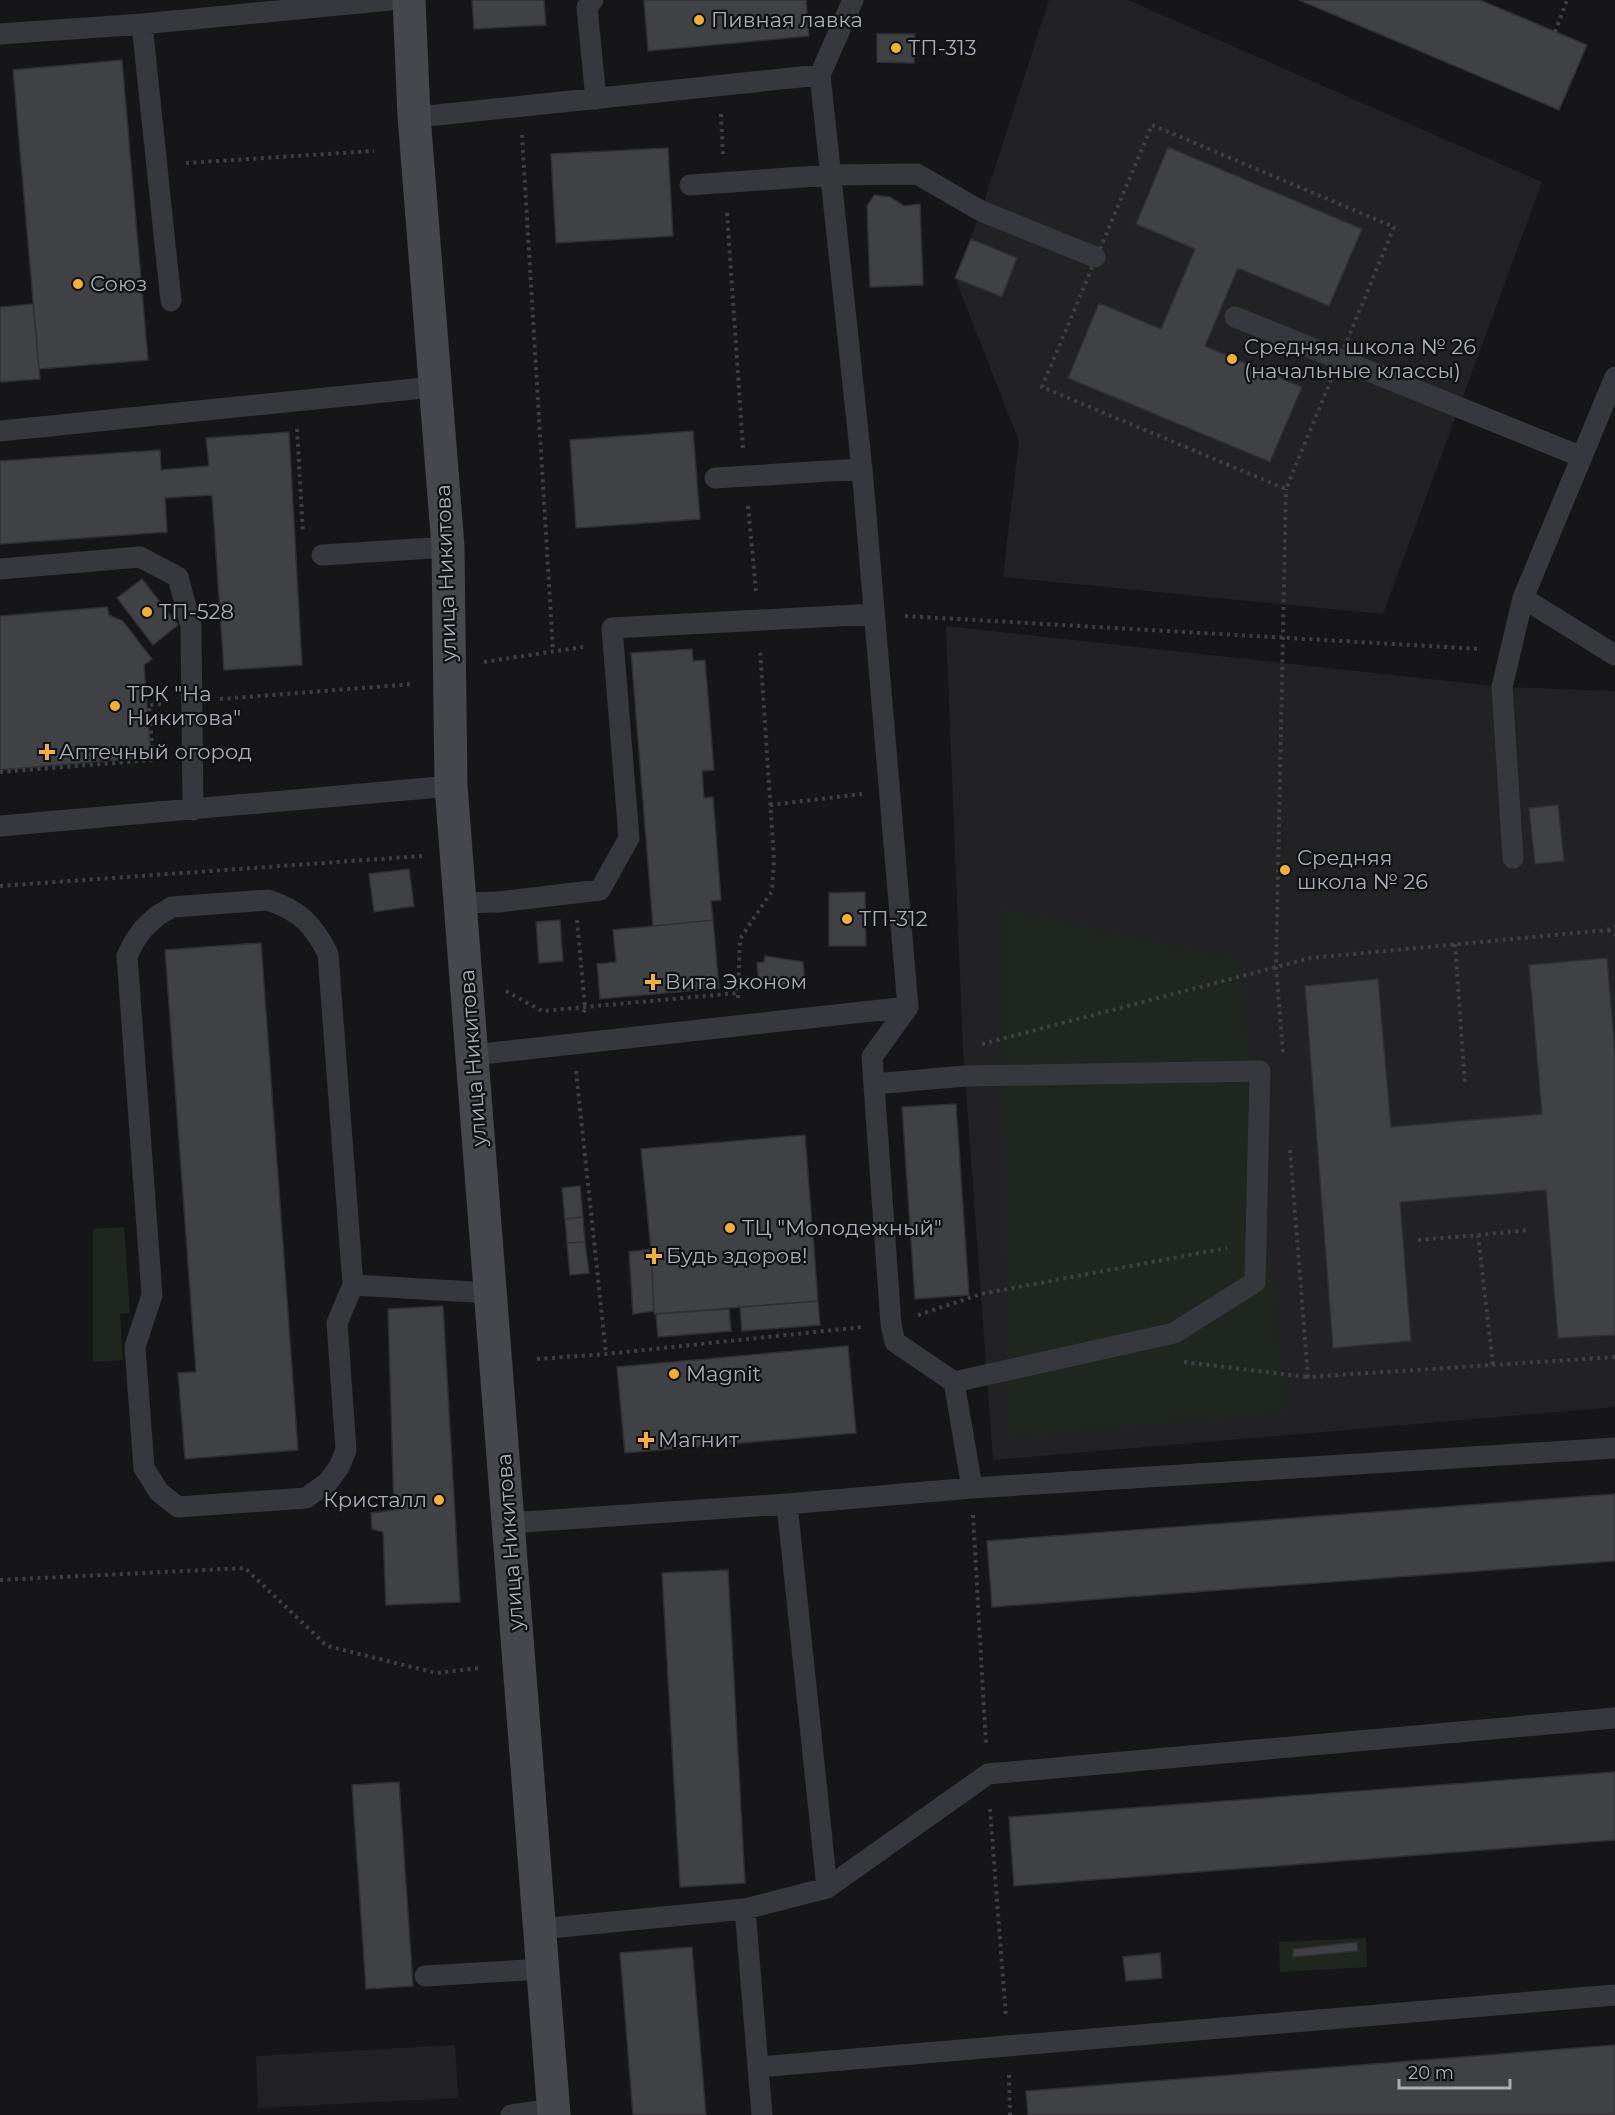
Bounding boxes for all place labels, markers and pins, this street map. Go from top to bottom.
place label: Пивная лавка [711,7,863,32]
marker: Пивная лавка [692,13,706,27]
place label: ТП-313 [908,35,977,60]
marker: ТП-313 [889,41,903,55]
place label: Союз [90,271,147,296]
marker: Союз [71,277,85,291]
place label: Средняя школа № 26 (начальные классы) [1244,334,1476,383]
marker: Средняя школа № 26 (начальные классы) [1225,352,1239,366]
place label: ТП-528 [159,599,234,624]
marker: ТП-528 [140,605,154,619]
place label: ТРК "На Никитова" [127,681,241,730]
marker: ТРК "На Никитова" [108,699,122,713]
place label: Аптечный огород [59,739,252,764]
marker: Аптечный огород [40,745,54,759]
place label: Средняя школа № 26 [1297,845,1428,894]
marker: Средняя школа № 26 [1278,863,1292,877]
place label: ТП-312 [859,906,928,931]
marker: ТП-312 [840,912,854,926]
place label: Вита Эконом [665,969,807,994]
marker: Вита Эконом [646,975,660,989]
place label: ТЦ "Молодежный" [742,1215,942,1240]
marker: ТЦ "Молодежный" [723,1221,737,1235]
place label: Будь здоров! [666,1243,807,1268]
marker: Будь здоров! [647,1249,661,1263]
place label: Magnit [686,1361,761,1386]
marker: Magnit [667,1367,681,1381]
place label: Магнит [658,1427,739,1452]
marker: Магнит [639,1433,653,1447]
place label: Кристалл [323,1487,427,1512]
marker: Кристалл [432,1493,446,1507]

